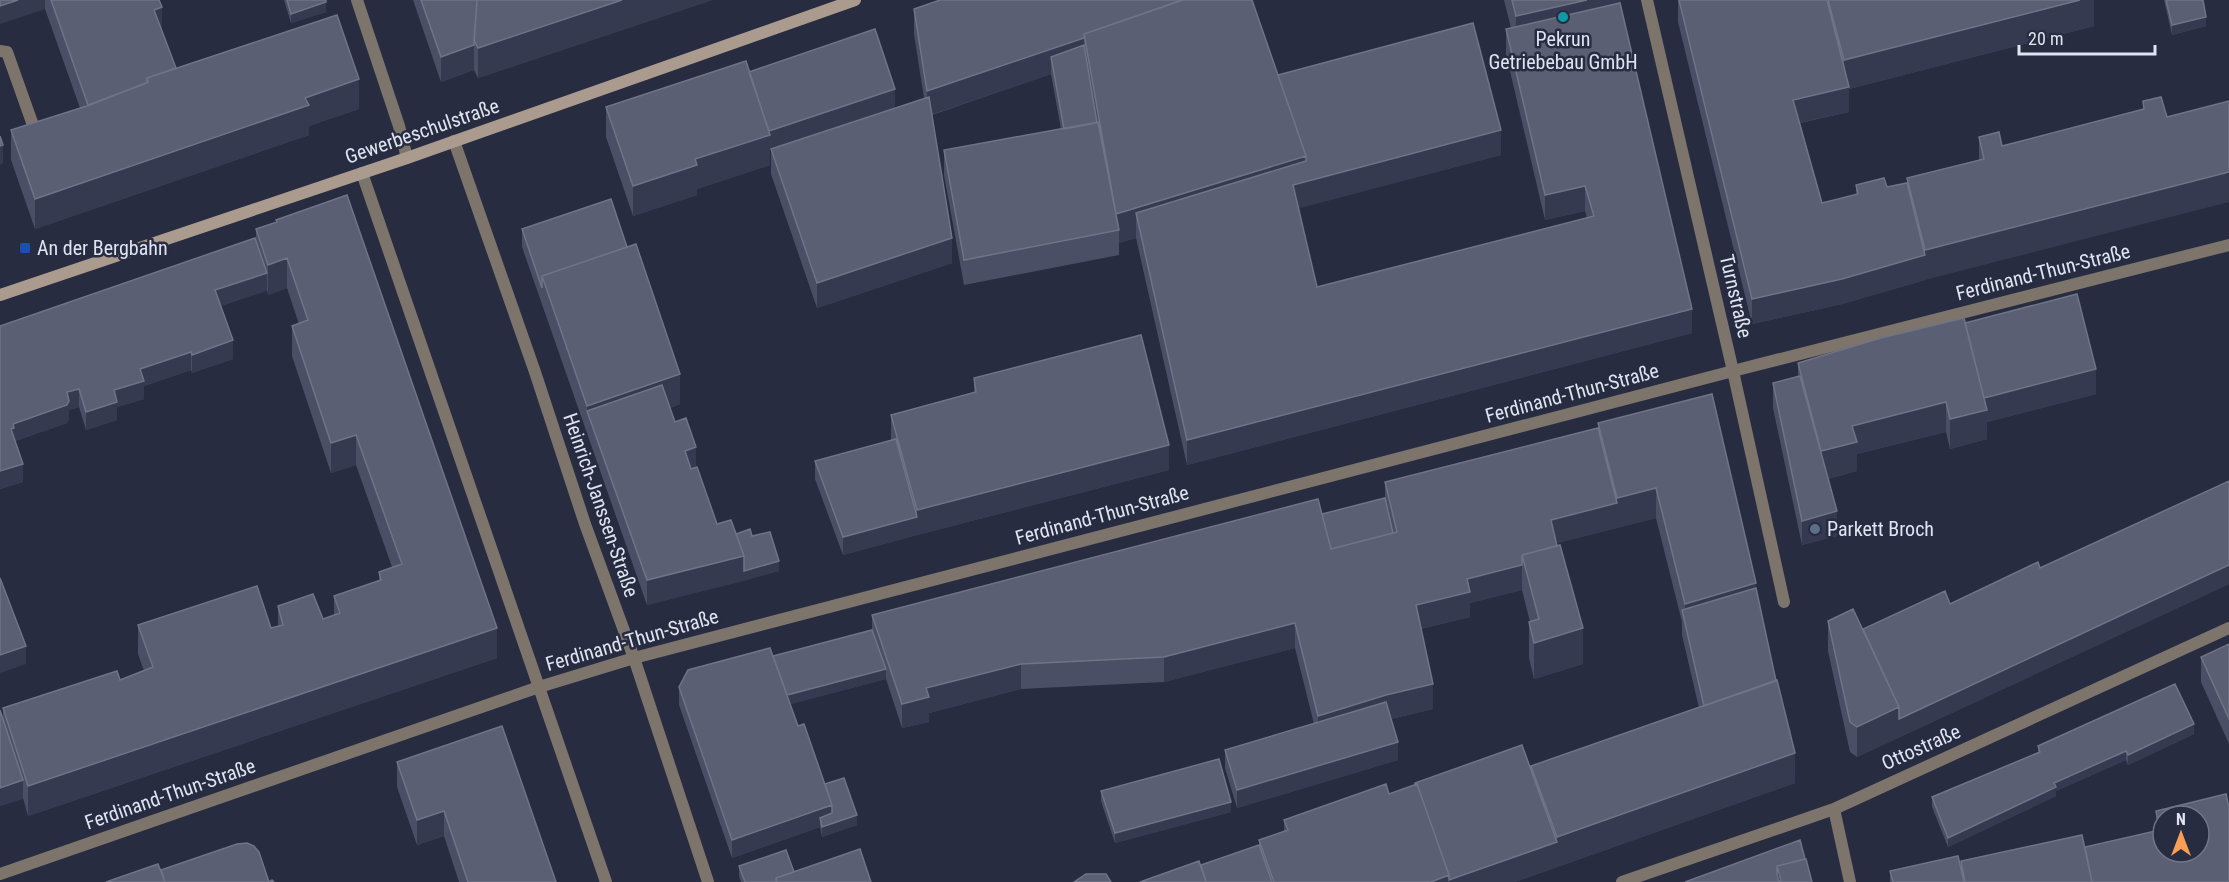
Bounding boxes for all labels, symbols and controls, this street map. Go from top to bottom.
marker: Pekrun Getriebebau GmbH [1556,10,1570,24]
scale bar [2019,18,2156,56]
place label: Pekrun Getriebebau GmbH [1488,27,1638,74]
text: 20 m [2028,28,2063,49]
street label: Gewerbeschulstraße [342,93,502,169]
place label: An der Bergbahn [37,236,168,260]
street label: Ferdinand-Thun-Straße [1953,239,2133,305]
marker: An der Bergbahn [18,241,32,255]
street label: Turnstraße [1715,252,1757,340]
street label: Ferdinand-Thun-Straße [1483,358,1661,428]
street label: Heinrich-Janssen-Straße [558,410,644,600]
street label: Ferdinand-Thun-Straße [1013,480,1191,550]
place label: Parkett Broch [1827,517,1934,541]
marker: Parkett Broch [1808,522,1822,536]
street label: Ferdinand-Thun-Straße [543,604,721,676]
street label: Ottostraße [1878,719,1964,775]
street label: Ferdinand-Thun-Straße [82,754,258,834]
north arrow [2151,804,2211,864]
text: N [2176,810,2186,829]

